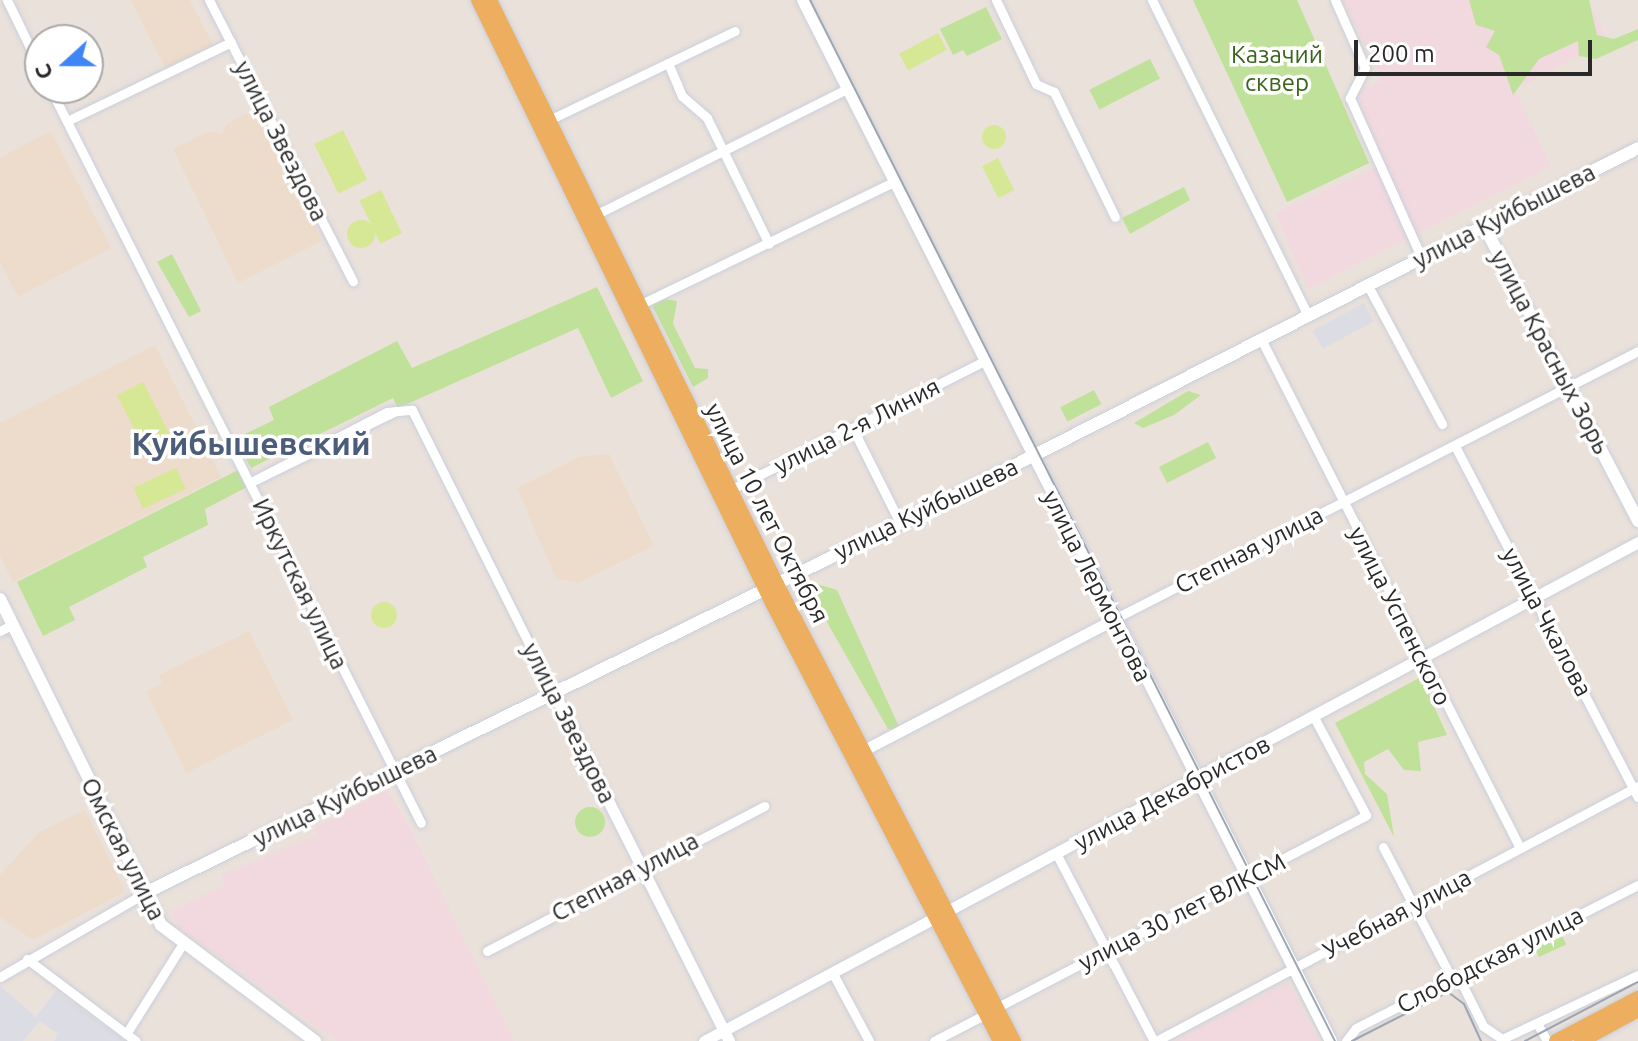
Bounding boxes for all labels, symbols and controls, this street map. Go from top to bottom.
north arrow [24,24,104,104]
scale bar [1358,24,1596,74]
text: 200 m [1368,40,1435,67]
park label: Казачий сквер [1231,41,1323,97]
street label: улица Звездова [228,56,334,226]
text: С [29,61,57,83]
street label: улица Куйбышева [1408,158,1600,274]
street label: улица Красных Зорь [1484,245,1616,459]
street label: улица 2-я Линия [769,372,945,480]
street label: улица 10 лет Октября [699,398,835,628]
district label: Куйбышевский [132,424,370,462]
street label: улица Куйбышева [829,452,1023,566]
street label: улица Лермонтова [1036,486,1158,686]
street label: Иркутская улица [246,494,354,674]
street label: Степная улица [1170,500,1328,600]
street label: улица Успенского [1342,522,1458,710]
street label: улица Чкалова [1496,543,1598,701]
street label: улица Звездова [516,638,622,808]
street label: улица Декабристов [1069,729,1275,857]
street label: улица Куйбышева [248,739,442,853]
street label: Омская улица [75,773,171,925]
street label: Степная улица [547,826,703,928]
street label: улица 30 лет ВЛКСМ [1074,847,1290,977]
street label: Учебная улица [1318,863,1476,965]
street label: Слободская улица [1392,901,1588,1019]

